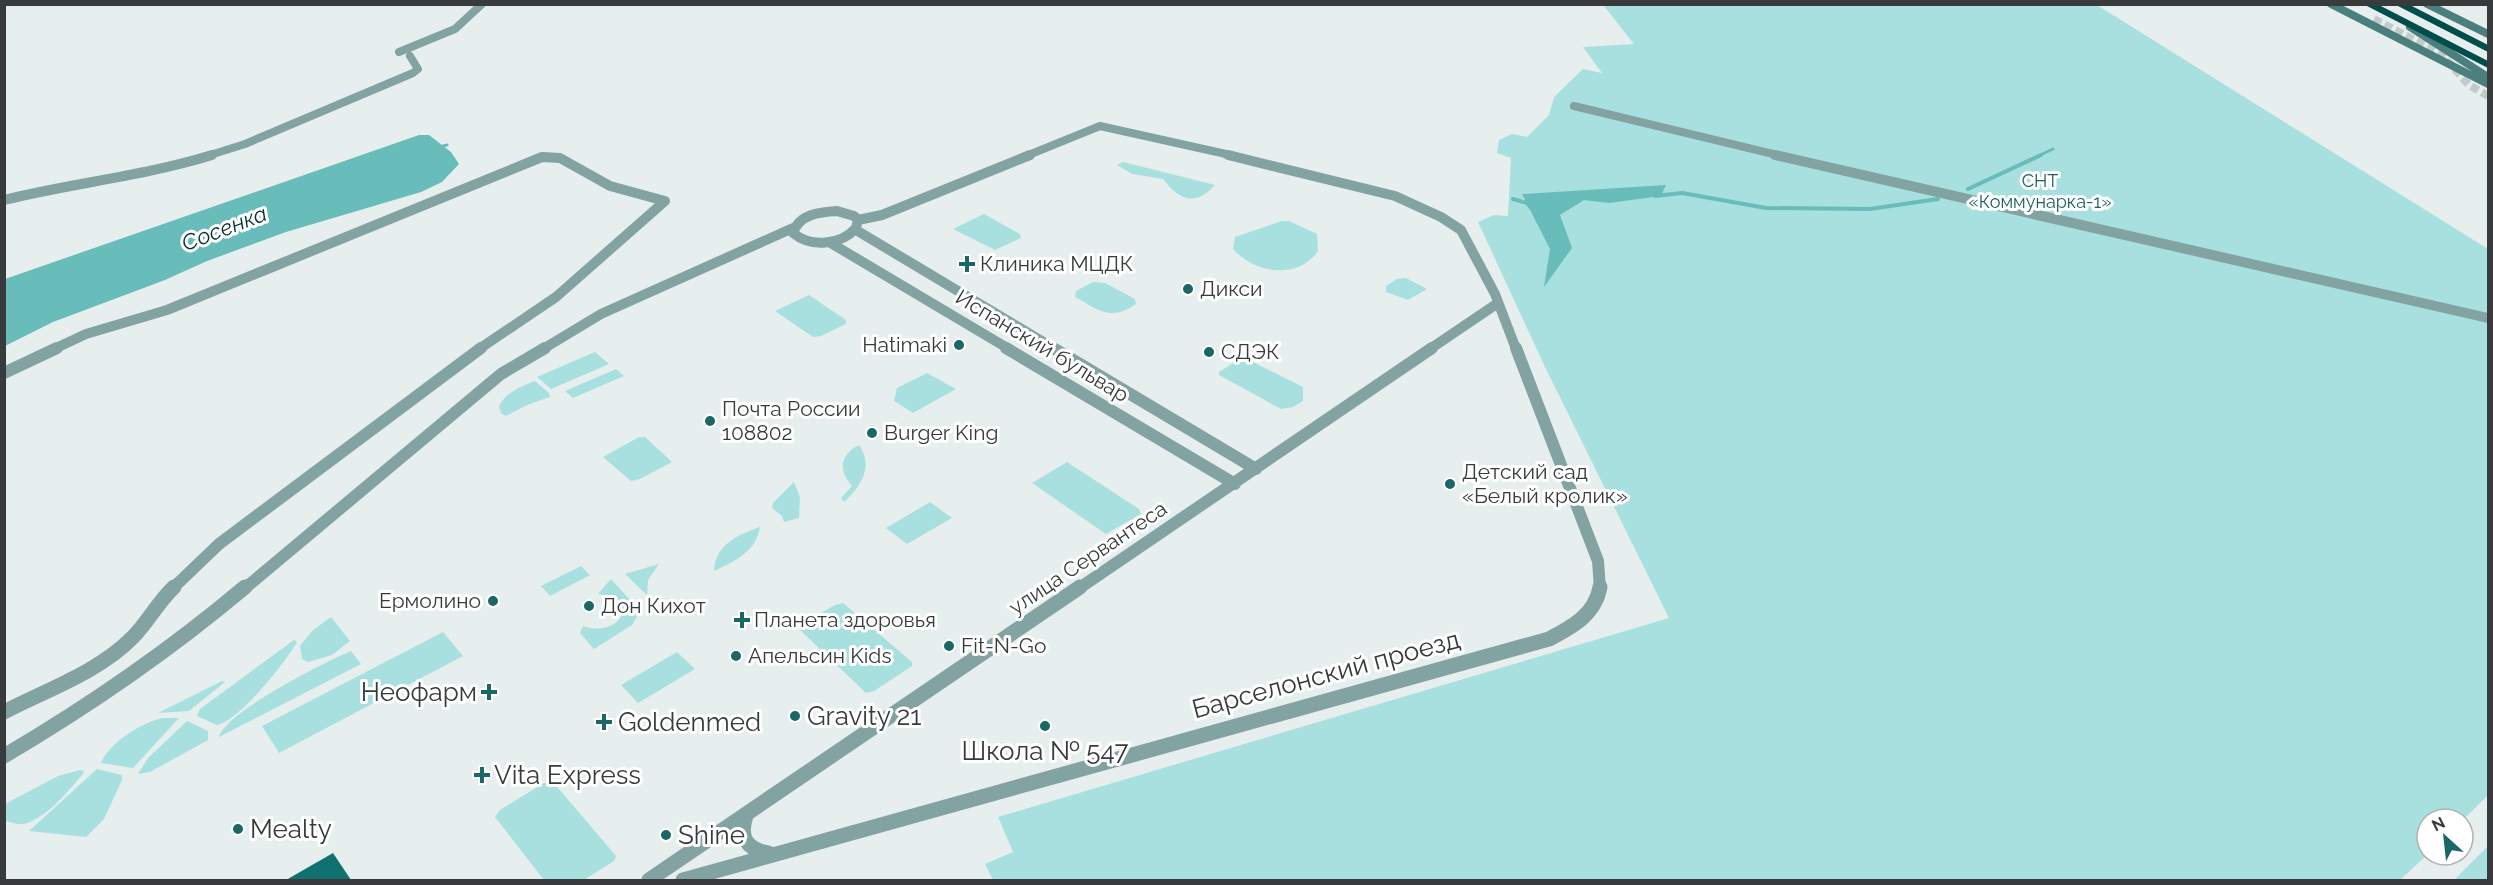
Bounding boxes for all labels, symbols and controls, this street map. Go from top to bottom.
park label: СНТ «Коммунарка-1» [1969,170,2111,212]
water label: Сосенка [178,200,270,256]
place label: Клиника МЦДК [980,251,1133,276]
marker: Клиника МЦДК [958,255,976,273]
place label: Дикси [1200,276,1263,301]
marker: Дикси [1181,282,1195,296]
street label: Испанский бульвар [951,284,1133,407]
place label: Hatimaki [862,332,947,357]
marker: Hatimaki [952,338,966,352]
place label: СДЭК [1221,339,1279,364]
marker: СДЭК [1202,345,1216,359]
place label: Почта России 108802 [722,396,861,445]
marker: Почта России 108802 [703,414,717,428]
place label: Burger King [884,420,998,445]
marker: Burger King [865,426,879,440]
place label: Детский сад «Белый кролик» [1462,459,1628,508]
marker: Детский сад «Белый кролик» [1443,477,1457,491]
street label: улица Сервантеса [1004,496,1171,620]
place label: Ермолино [379,588,481,613]
place label: Дон Кихот [601,593,706,618]
marker: Ермолино [486,594,500,608]
marker: Дон Кихот [582,599,596,613]
place label: Планета здоровья [754,607,936,632]
marker: Планета здоровья [735,613,749,627]
street label: Барселонский проезд [1189,624,1463,724]
place label: Fit-N-Go [961,633,1046,658]
marker: Fit-N-Go [942,639,956,653]
place label: Апельсин Kids [748,643,892,668]
marker: Апельсин Kids [729,649,743,663]
place label: Неофарм [361,677,477,707]
marker: Неофарм [482,685,496,699]
place label: Gravity 21 [807,701,921,731]
place label: Goldenmed [618,707,761,737]
marker: Gravity 21 [788,709,802,723]
marker: Goldenmed [595,713,613,731]
marker: Школа № 547 [1038,719,1052,733]
place label: Школа № 547 [962,736,1129,766]
place label: Vita Express [494,760,641,790]
marker: Vita Express [475,768,489,782]
north arrow [2415,807,2475,867]
text: N [2429,813,2448,835]
place label: Mealty [250,814,332,844]
place label: Shine [678,820,745,850]
marker: Mealty [231,822,245,836]
marker: Shine [659,828,673,842]

